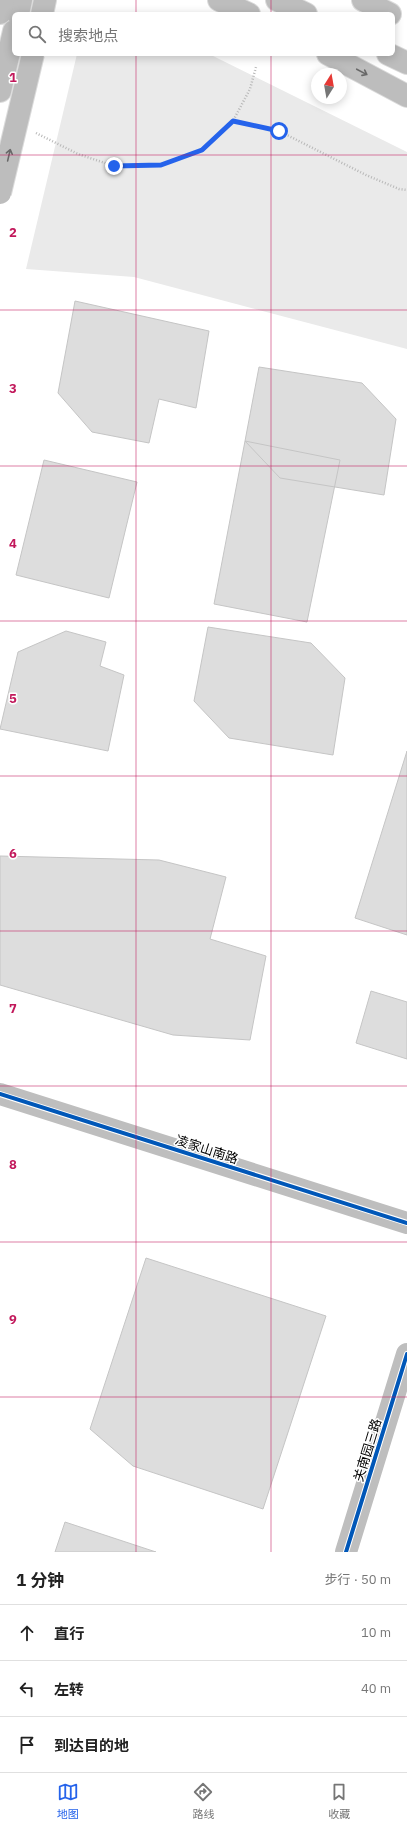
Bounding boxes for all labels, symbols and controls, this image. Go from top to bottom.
search box [12,12,395,56]
icon: search [26,23,48,45]
text: 搜索地点 [58,26,118,45]
north arrow [311,68,347,104]
text: 1 [9,69,17,86]
one-way arrow [356,69,368,77]
route start [270,122,288,140]
one-way arrow [5,149,13,162]
route end [105,157,123,175]
text: 2 [9,224,17,241]
text: 3 [9,380,17,397]
text: 4 [9,535,17,552]
text: 5 [9,690,17,707]
text: 6 [9,845,17,862]
text: 7 [9,1000,17,1017]
street label: 凌家山南路 [173,1131,240,1168]
text: 8 [9,1156,17,1173]
text: 9 [9,1311,17,1328]
street label: 关南园三路 [350,1417,385,1484]
text: 1 分钟 [16,1569,64,1591]
text: 步行 · 50 m [325,1571,391,1588]
icon: ahead [16,1622,38,1644]
text: 直行 [54,1624,84,1643]
text: 10 m [361,1624,391,1641]
icon: left [16,1678,38,1700]
text: 左转 [54,1680,84,1699]
text: 40 m [361,1680,391,1697]
icon: arrive [16,1734,38,1756]
text: 到达目的地 [54,1736,129,1755]
tab: 地图 [57,1781,79,1821]
tab: 路线 [192,1781,214,1821]
tab: 收藏 [328,1781,350,1821]

